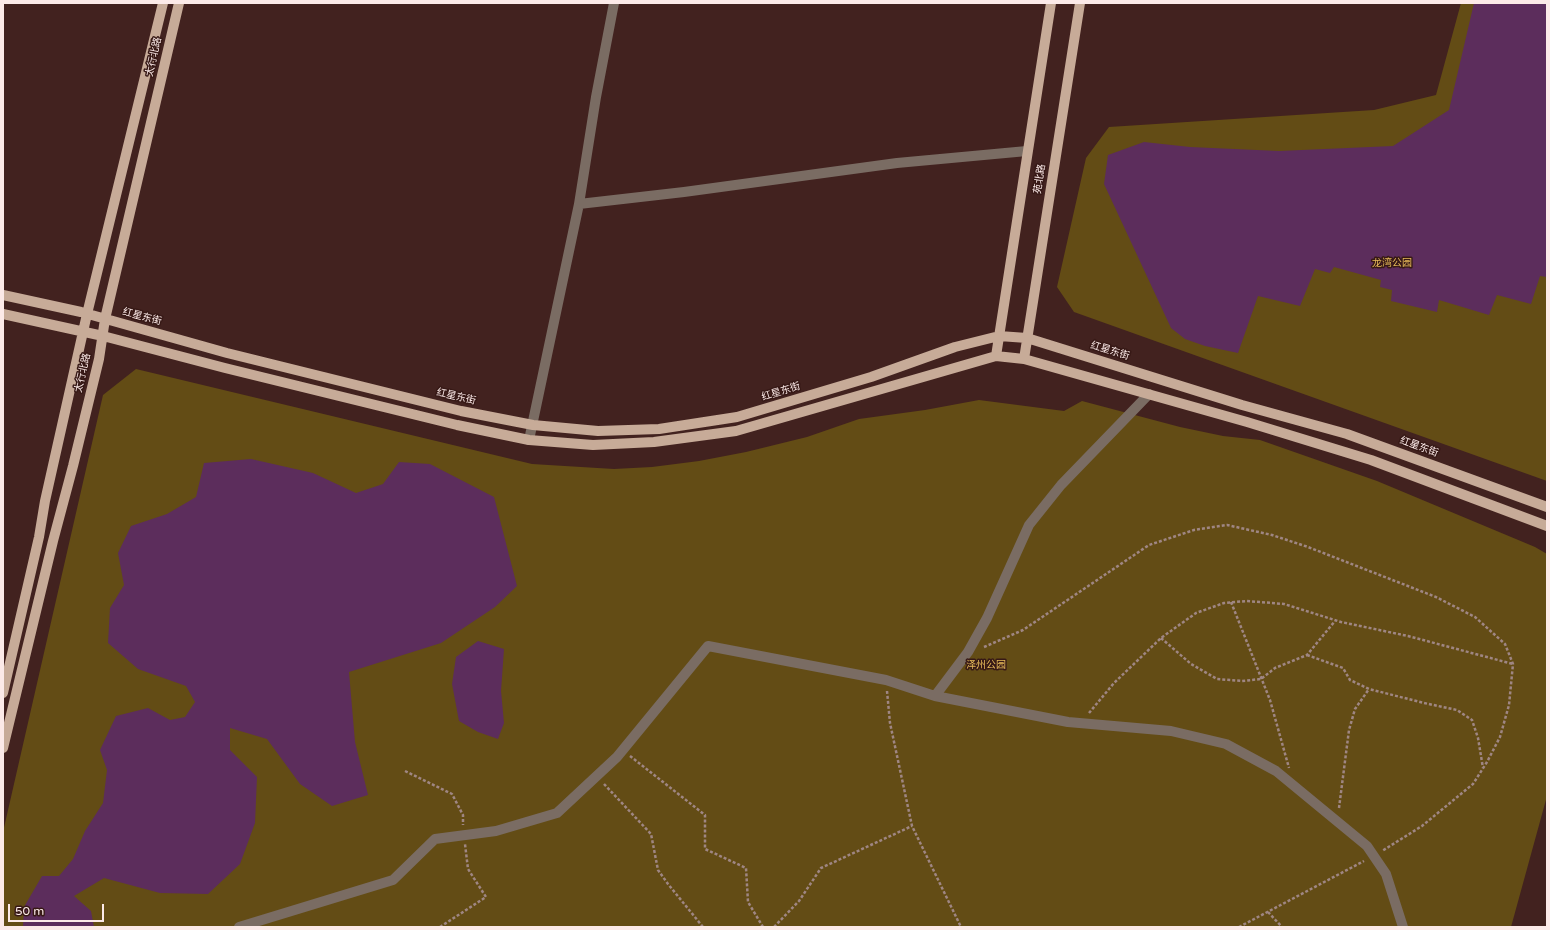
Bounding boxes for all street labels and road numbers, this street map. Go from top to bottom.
street label: 太行北路 [144,36,164,78]
street label: 苑北路 [1032,163,1048,195]
street label: 红星东街 [121,306,163,328]
street label: 红星东街 [1089,339,1131,363]
street label: 太行北路 [73,352,93,394]
street label: 红星东街 [760,380,802,404]
street label: 红星东街 [435,387,477,407]
street label: 红星东街 [1398,435,1440,459]

